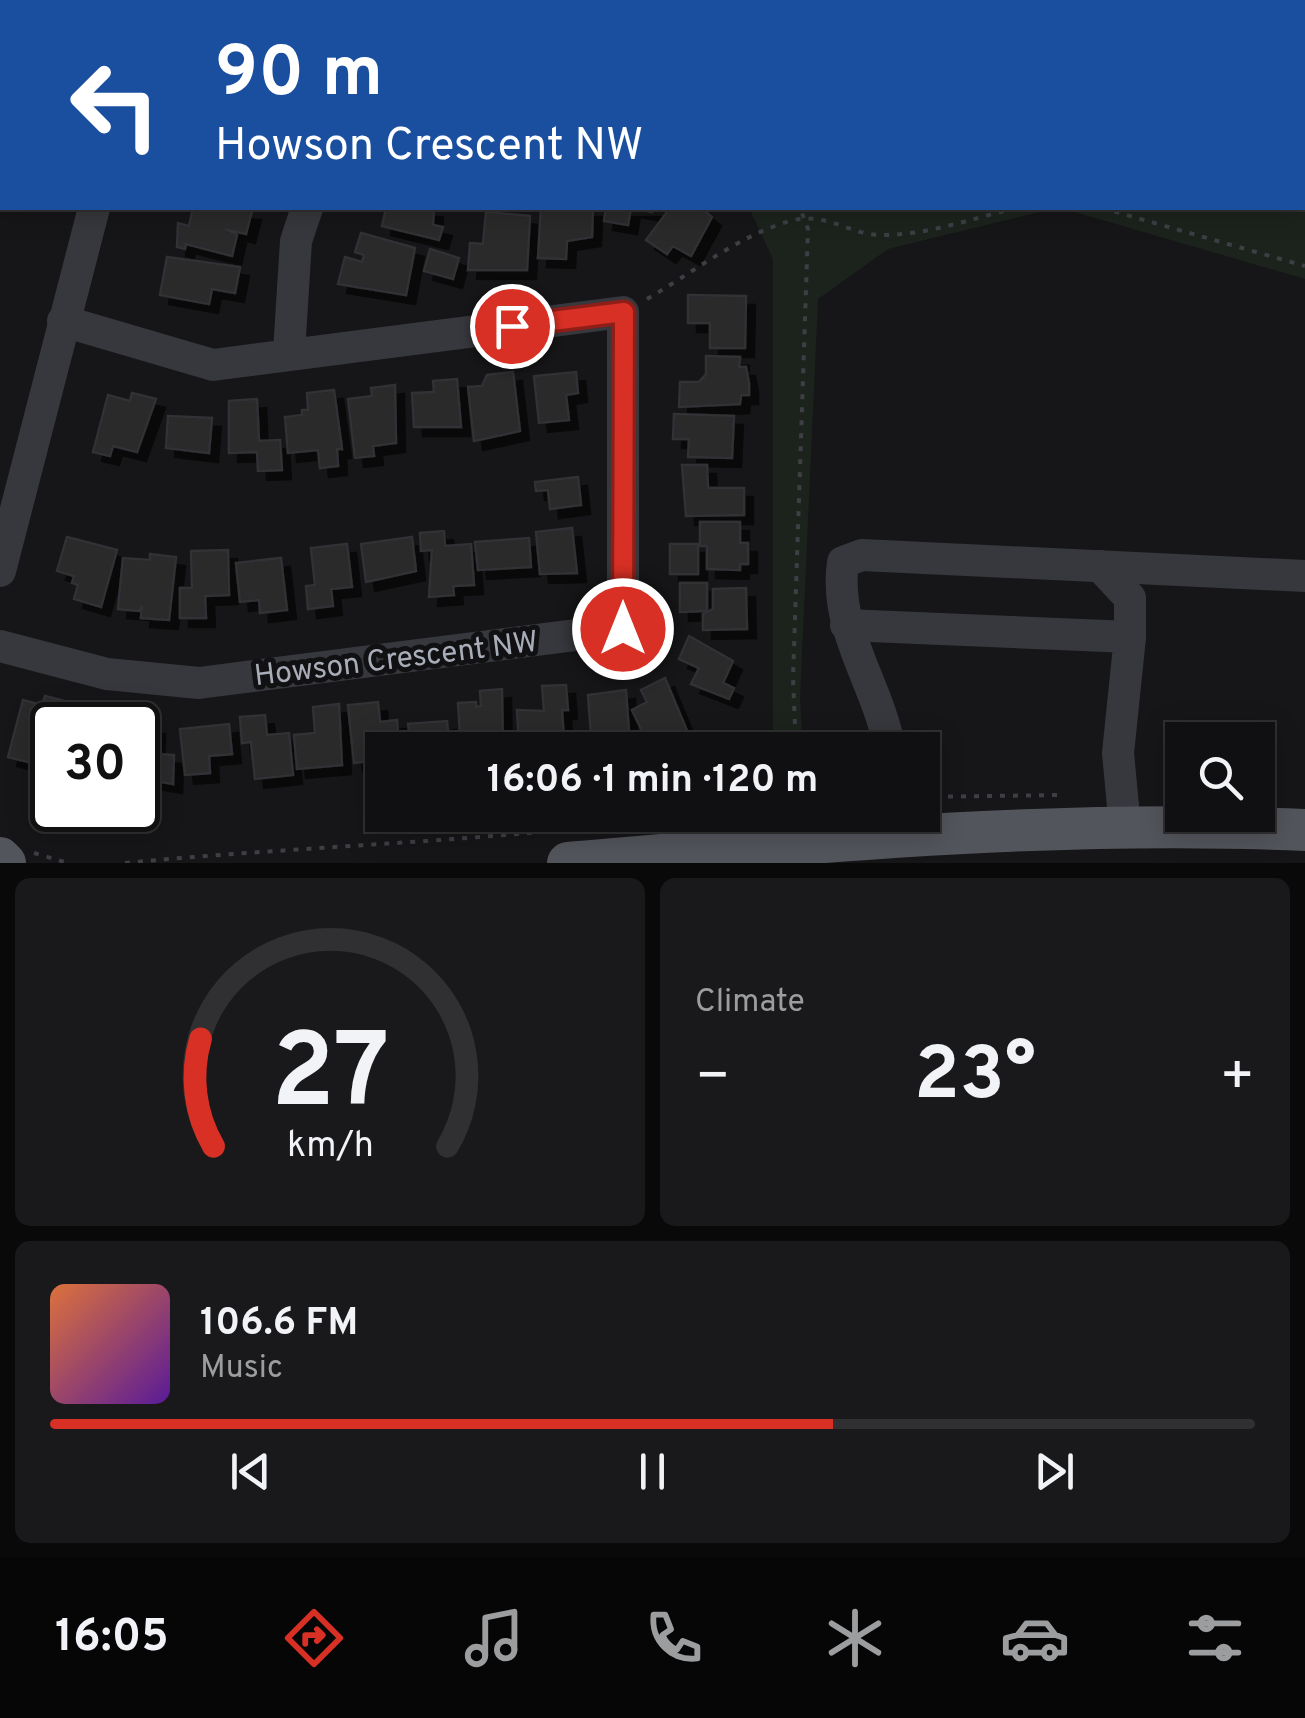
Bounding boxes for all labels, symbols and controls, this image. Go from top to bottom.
text: 90 m [215,32,383,121]
icon: left [50,40,180,170]
text: Howson Crescent NW [215,119,644,176]
pin [470,284,555,369]
icon: arrive [485,299,540,354]
position arrow [571,577,675,681]
street label: Howson Crescent NW [252,625,540,696]
speed limit sign: 30 [30,702,160,832]
map controls [1165,722,1275,832]
button: search [1165,722,1275,832]
text: 16:06 · 1 min · 120 m [487,757,818,806]
text: Climate [695,983,805,1023]
text: 27 [271,1012,389,1144]
text: 23° [914,1031,1036,1126]
text: − [695,1044,730,1114]
text: + [1220,1044,1255,1114]
text: km/h [287,1124,373,1170]
text: 106.6 FM [200,1300,358,1349]
text: Music [200,1349,283,1389]
icon: previous [223,1444,278,1499]
icon: pause [625,1444,680,1499]
icon: next [1027,1444,1082,1499]
icon: directions [279,1603,349,1673]
icon: music [459,1603,529,1673]
icon: phone [639,1603,709,1673]
icon: climate [820,1603,890,1673]
icon: car [1000,1603,1070,1673]
icon: filters [1180,1603,1250,1673]
text: 16:05 [55,1610,169,1667]

